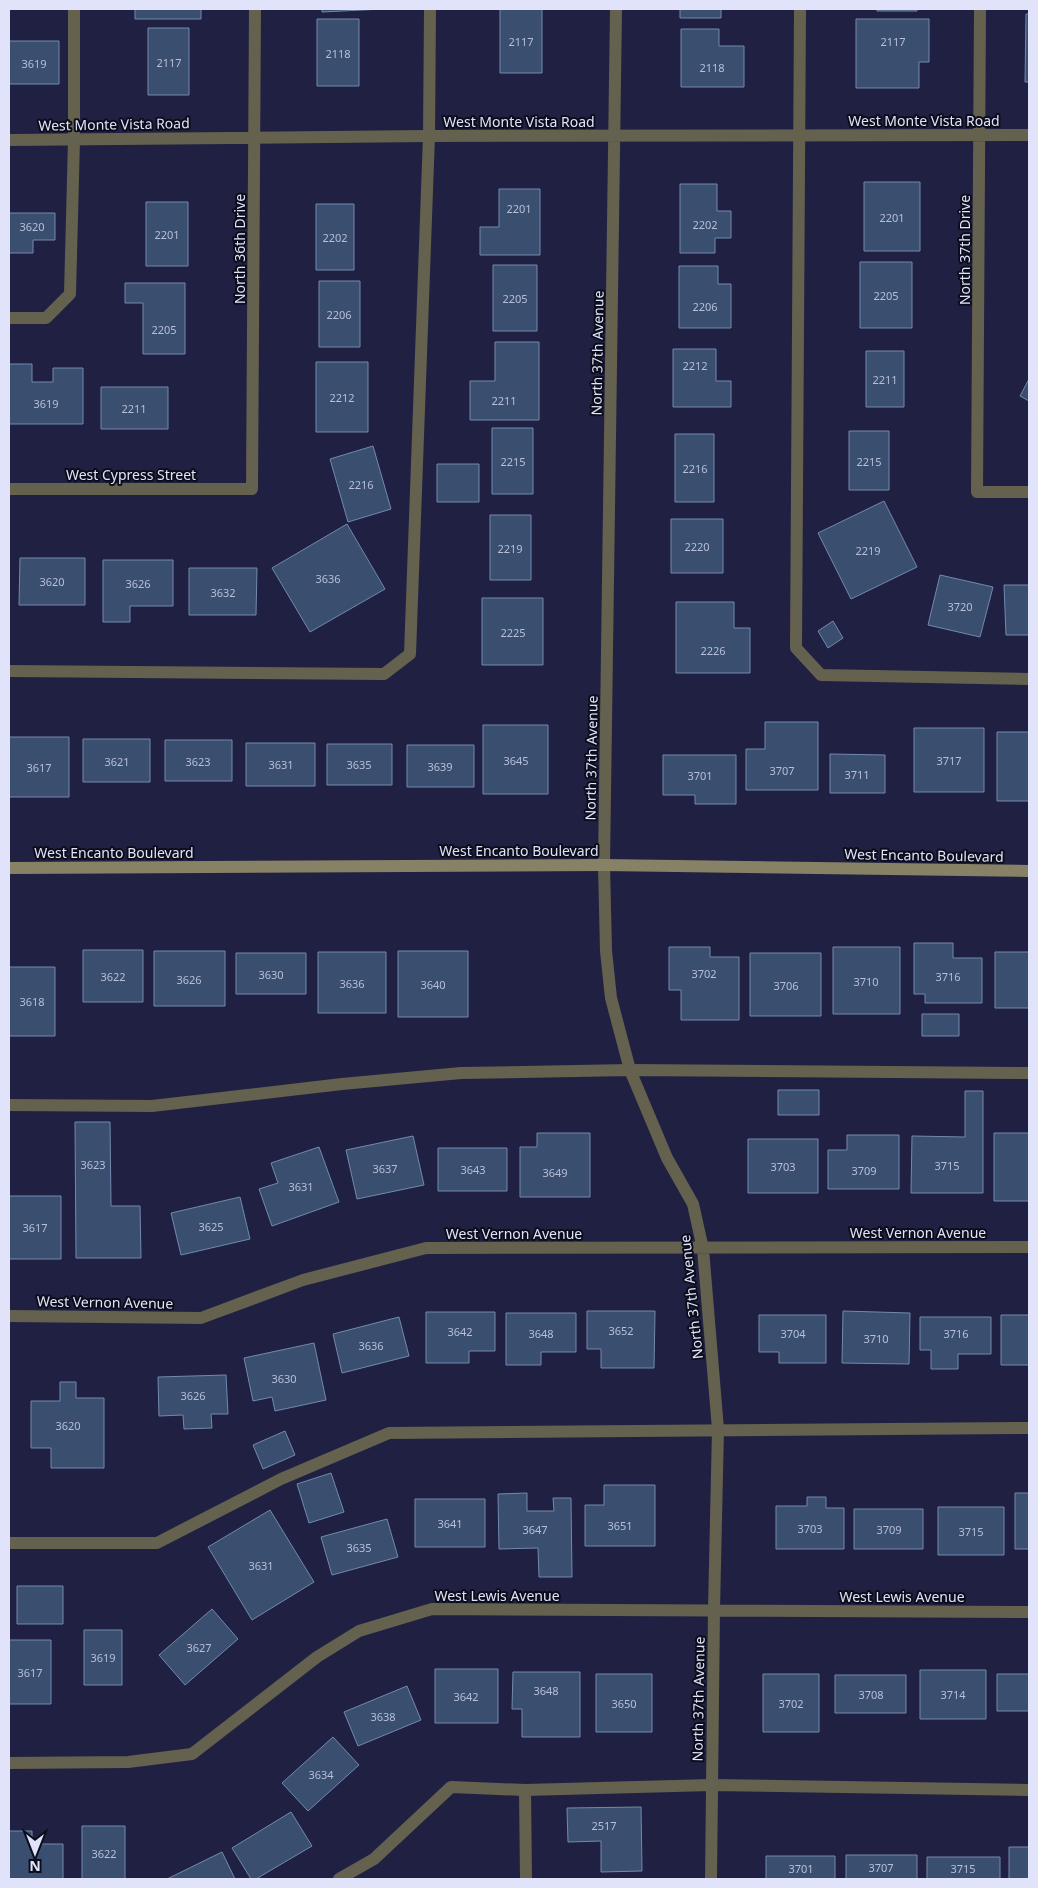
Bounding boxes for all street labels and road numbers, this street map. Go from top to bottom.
street label: West Monte Vista Road [848,111,1000,130]
street label: West Monte Vista Road [443,112,595,131]
street label: West Monte Vista Road [38,113,190,135]
street label: North 36th Drive [230,194,249,304]
street label: North 37th Drive [955,195,974,305]
street label: North 37th Avenue [586,290,608,416]
street label: West Cypress Street [66,465,196,484]
street label: North 37th Avenue [580,695,602,821]
street label: West Encanto Boulevard [439,841,599,860]
street label: West Encanto Boulevard [34,843,194,862]
street label: West Encanto Boulevard [844,844,1004,866]
street label: West Vernon Avenue [850,1223,986,1242]
street label: West Vernon Avenue [446,1224,582,1243]
street label: North 37th Avenue [675,1234,707,1360]
street label: West Vernon Avenue [37,1291,173,1313]
street label: West Lewis Avenue [434,1586,560,1605]
street label: West Lewis Avenue [839,1587,965,1606]
street label: North 37th Avenue [687,1636,709,1762]

